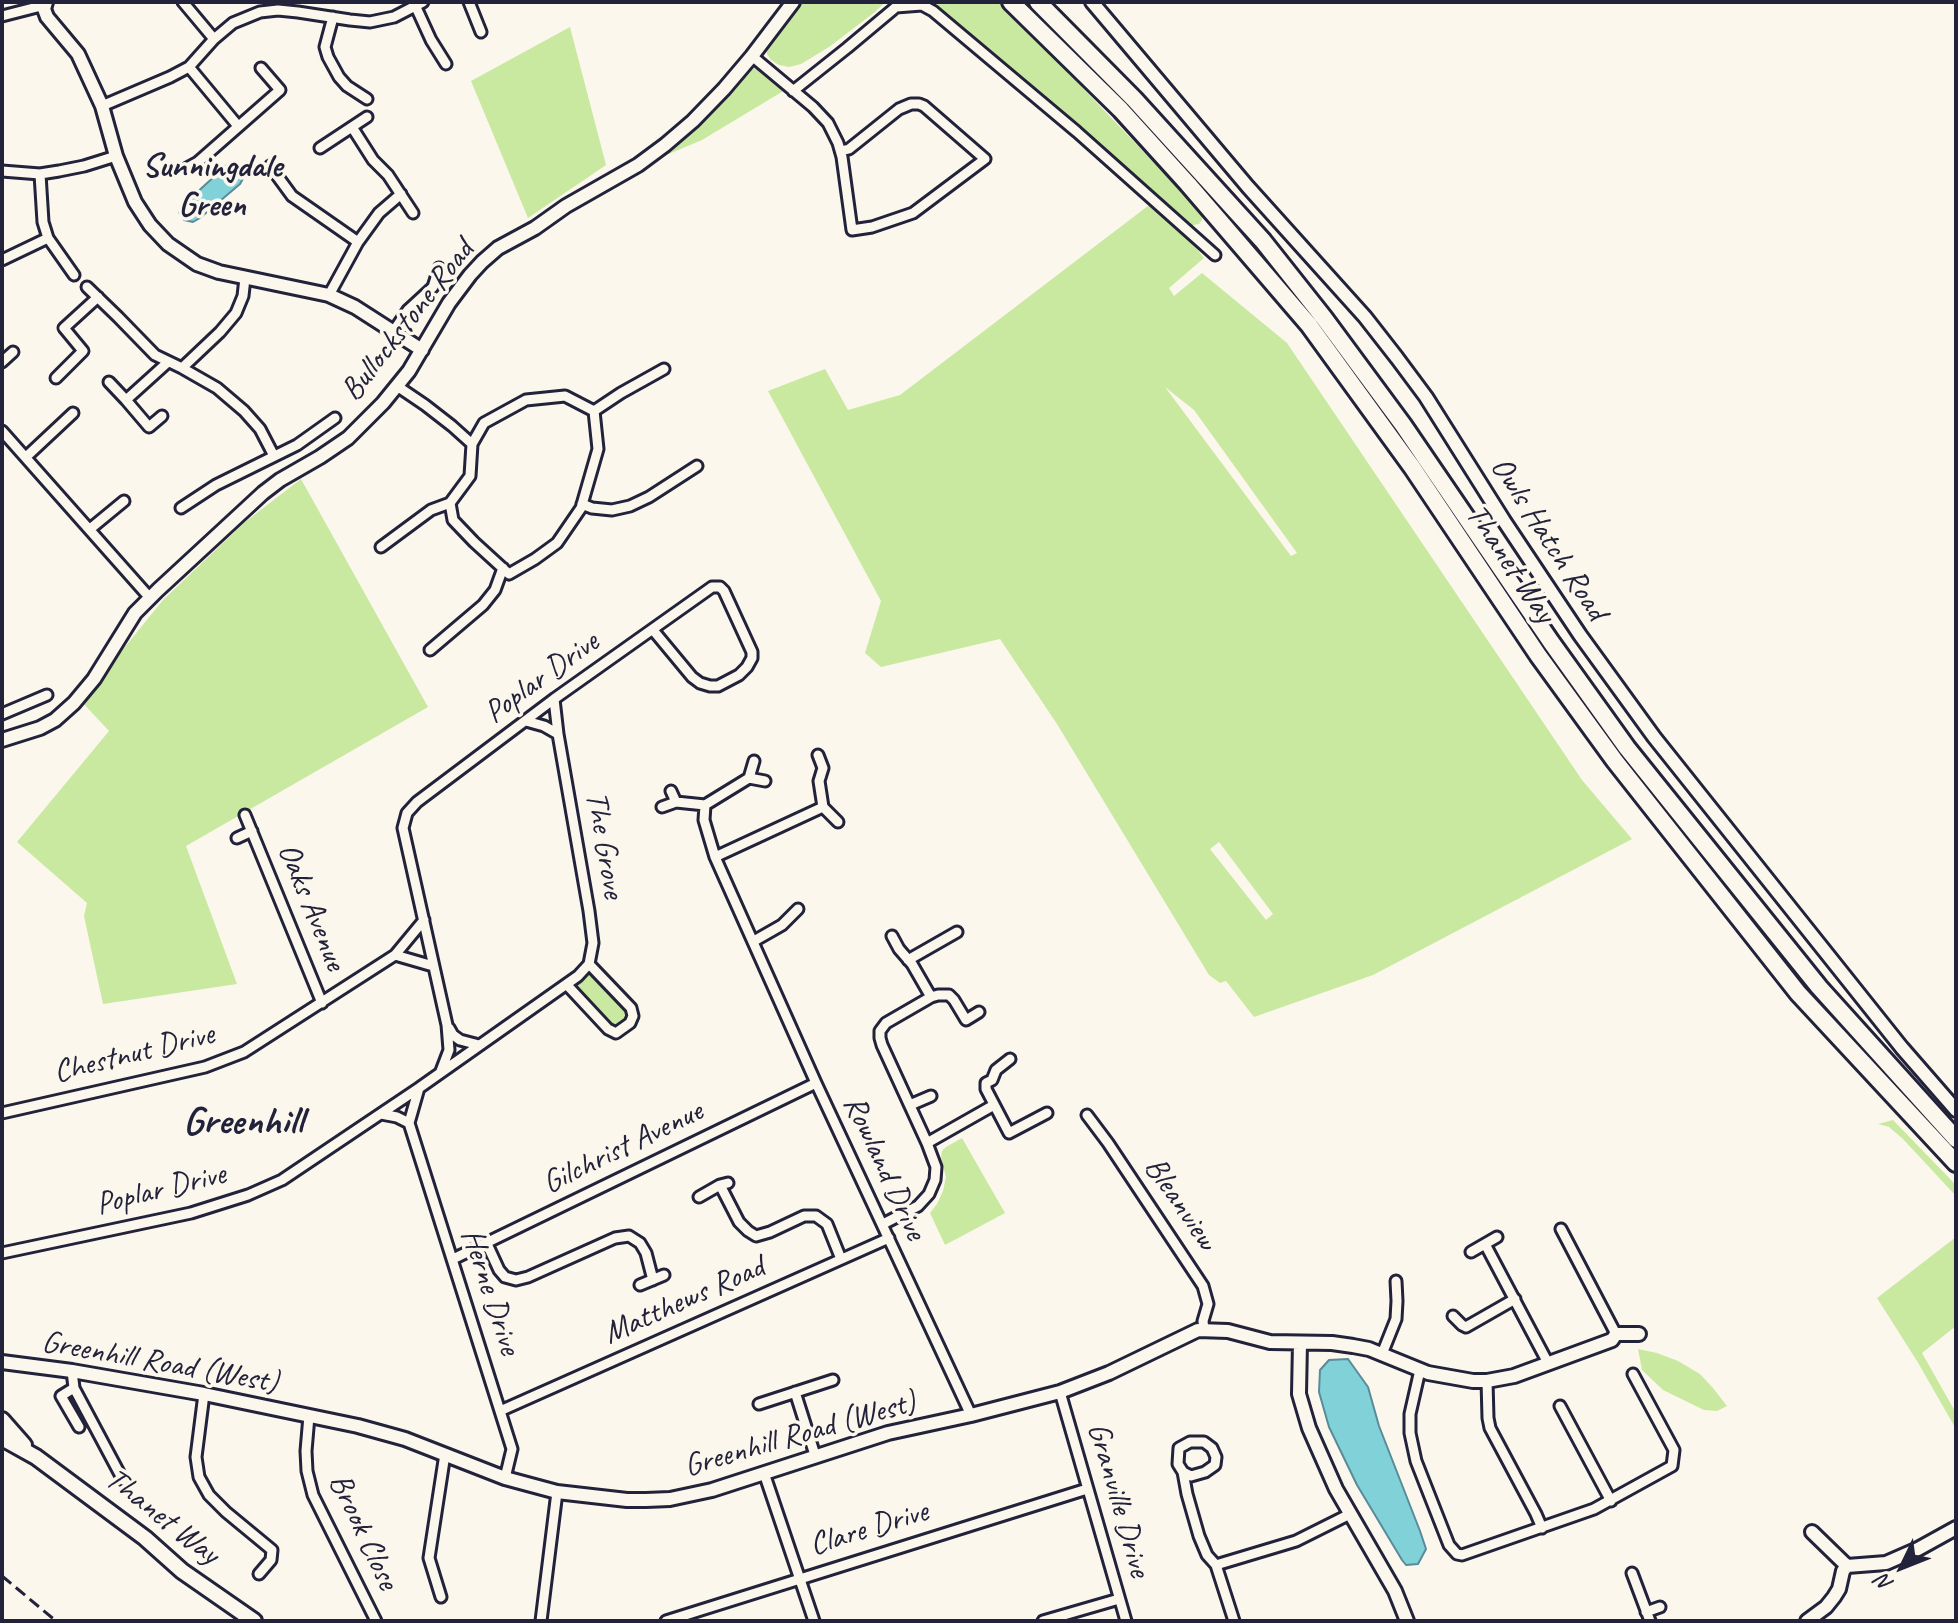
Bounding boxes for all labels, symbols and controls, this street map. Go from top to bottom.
district label: Sunningdale Green [142,147,282,226]
street label: Bullockstone Road [333,233,483,409]
street label: Owls Hatch Road [1481,450,1615,628]
street label: Thanet Way [1456,497,1564,631]
street label: Poplar Drive [477,624,607,732]
street label: The Grove [576,789,632,901]
street label: Oaks Avenue [268,838,354,976]
street label: Chestnut Drive [50,1016,218,1092]
street label: Rowland Drive [834,1090,934,1246]
street label: Gilchrist Avenue [537,1093,709,1203]
district label: Greenhill [183,1099,303,1147]
street label: Bleanview [1135,1150,1225,1258]
street label: Poplar Drive [92,1155,230,1225]
street label: Herne Drive [452,1224,528,1360]
street label: Matthews Road [598,1249,770,1353]
street label: Greenhill Road (West) [39,1323,281,1403]
street label: Greenhill Road (West) [680,1384,920,1486]
street label: Granville Drive [1078,1419,1158,1581]
street label: Thanet Way [97,1460,227,1574]
street label: Brook Close [320,1468,406,1596]
street label: Clare Drive [805,1493,933,1565]
north arrow [1862,1527,1942,1607]
text: N [1870,1569,1899,1598]

